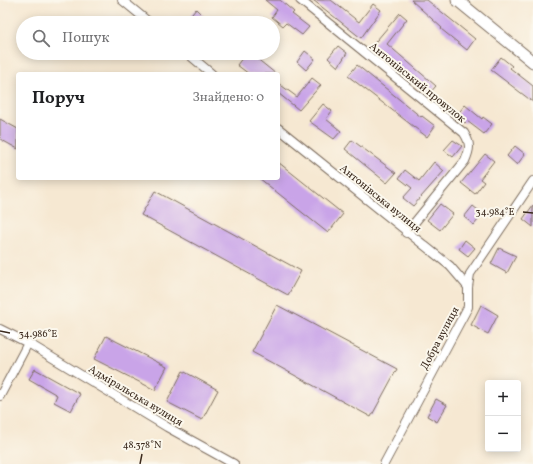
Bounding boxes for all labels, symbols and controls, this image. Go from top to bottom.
search box [16,16,280,60]
icon: search [30,27,52,49]
text: Пошук [62,28,110,49]
street label: Антонівський провулок [366,40,469,127]
text: Поруч [32,87,85,110]
text: Знайдено: 0 [192,89,264,107]
street label: Антонівська вулиця [336,162,424,237]
text: 34.984°E [476,205,514,219]
street label: Добра вулиця [417,304,463,373]
text: 34.986°E [19,327,57,341]
street label: Адміральська вулиця [85,362,185,431]
map controls [485,380,521,452]
button: + [485,380,521,416]
button: − [485,416,521,452]
text: 48.378°N [123,438,162,452]

